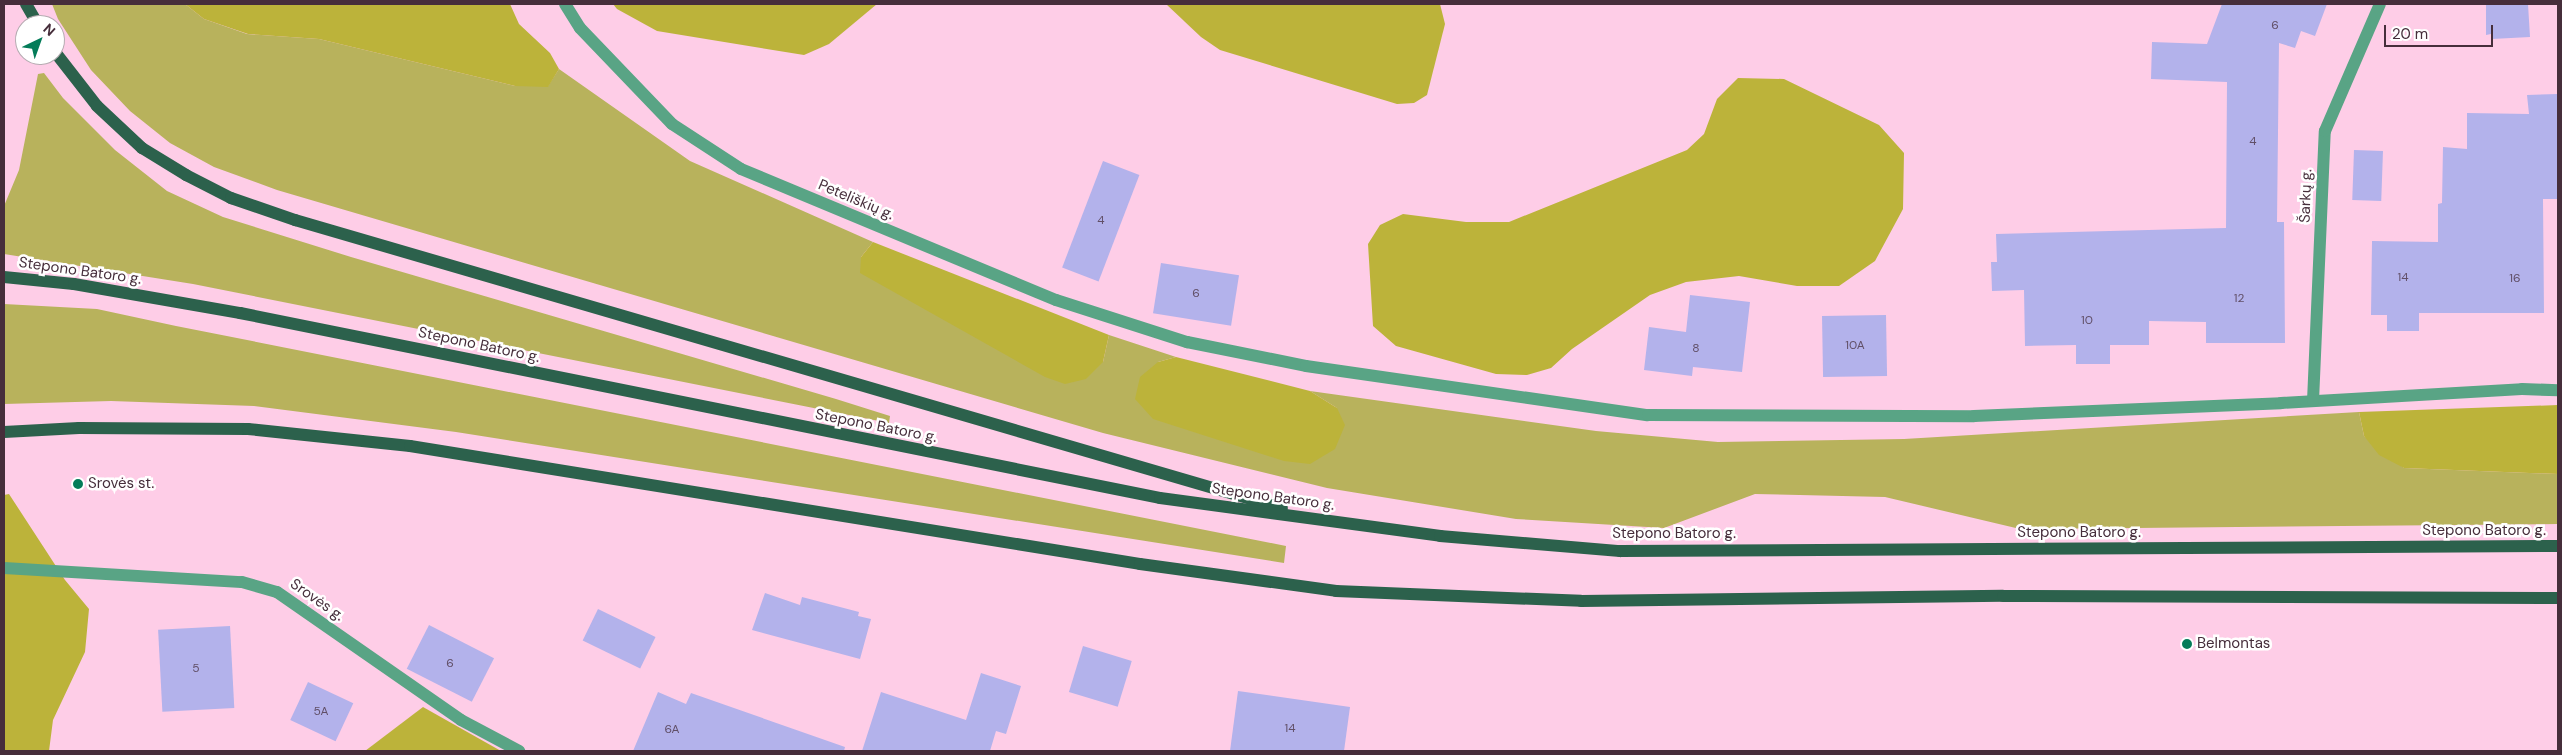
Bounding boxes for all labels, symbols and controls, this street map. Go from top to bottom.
north arrow [15,15,65,65]
scale bar [2387,15,2496,47]
text: N [40,19,59,40]
house number: 6 [2271,19,2279,33]
text: 20 m [2392,24,2428,44]
house number: 4 [2249,135,2257,149]
street label: Šarkų g. [2296,169,2316,223]
street label: Peteliškių g. [816,176,896,224]
house number: 4 [1097,214,1105,228]
street label: Stepono Batoro g. [17,253,143,289]
house number: 14 [2397,271,2409,285]
house number: 16 [2509,272,2521,286]
house number: 6 [1192,287,1200,301]
house number: 12 [2234,292,2244,306]
house number: 10 [2081,314,2093,328]
street label: Stepono Batoro g. [417,323,541,367]
house number: 10A [1845,339,1865,353]
house number: 8 [1692,342,1700,356]
street label: Stepono Batoro g. [814,405,938,447]
place label: Srovės st. [88,475,154,493]
marker: Srovės st. [72,478,84,490]
street label: Stepono Batoro g. [1210,479,1336,515]
street label: Stepono Batoro g. [2422,522,2546,540]
street label: Stepono Batoro g. [2017,524,2141,542]
street label: Stepono Batoro g. [1612,525,1736,543]
street label: Srovės g. [287,575,347,625]
place label: Belmontas [2197,635,2270,653]
marker: Belmontas [2181,638,2193,650]
house number: 6 [446,657,454,671]
house number: 5 [192,662,200,676]
house number: 5A [314,705,328,719]
house number: 14 [1284,722,1296,736]
house number: 6A [664,723,680,737]

